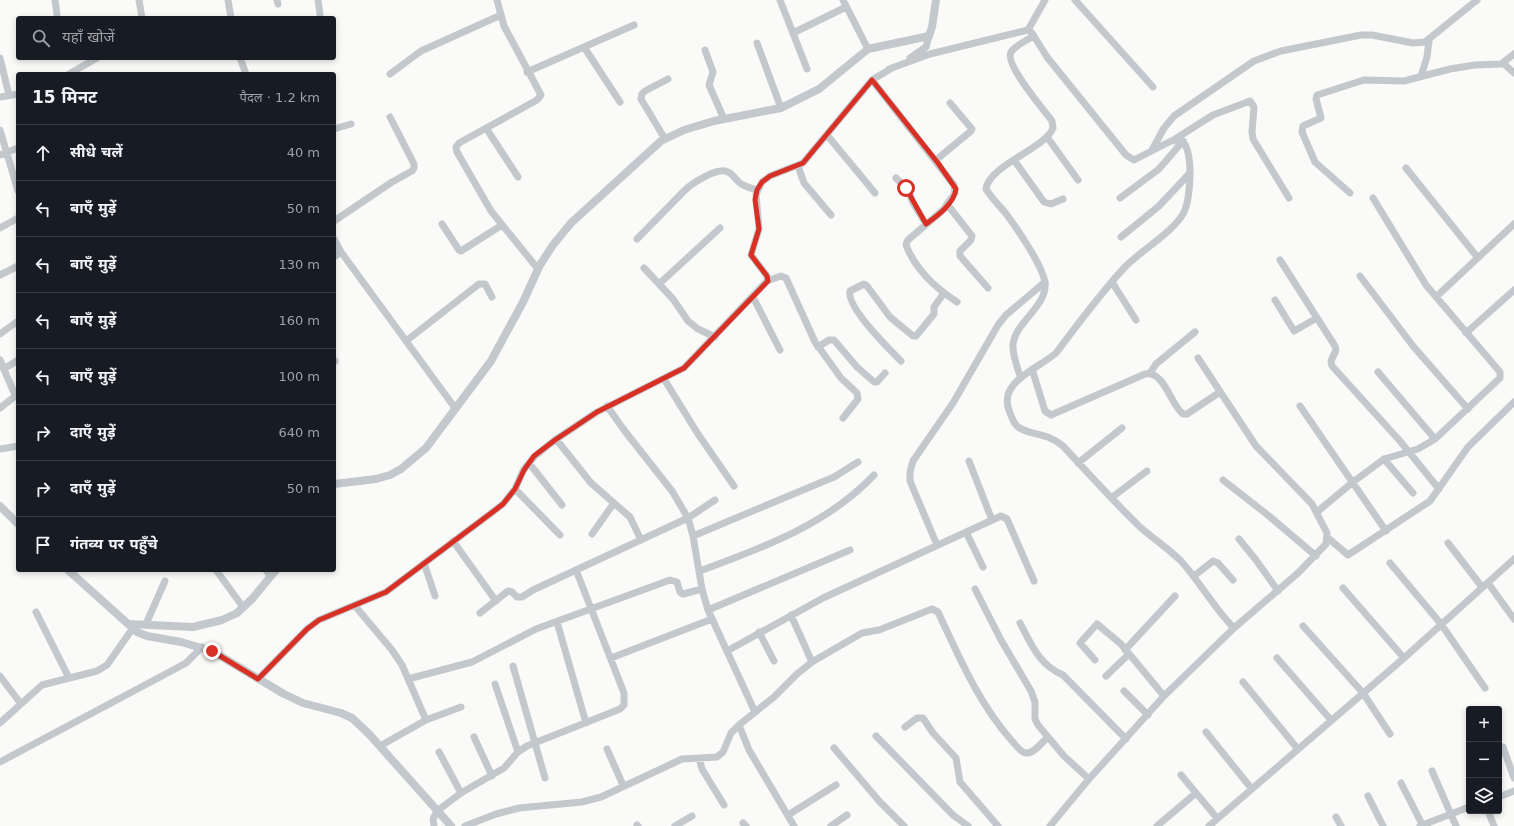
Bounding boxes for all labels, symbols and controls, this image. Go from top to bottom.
search box [16,16,336,60]
icon: search [30,27,52,49]
text: यहाँ खोजें [62,28,115,46]
text: 15 मिनट [32,87,97,107]
text: पैदल · 1.2 km [240,90,320,105]
icon: ahead [32,142,54,164]
text: सीधे चलें [70,143,123,161]
text: 40 m [287,145,320,160]
route start [897,179,915,197]
icon: left [32,198,54,220]
text: बाएँ मुड़ें [70,199,116,217]
text: 50 m [287,201,320,216]
icon: left [32,254,54,276]
text: बाएँ मुड़ें [70,255,116,273]
text: 130 m [278,257,320,272]
icon: left [32,310,54,332]
text: बाएँ मुड़ें [70,311,116,329]
text: 160 m [278,313,320,328]
icon: left [32,366,54,388]
text: बाएँ मुड़ें [70,367,116,385]
text: 100 m [278,369,320,384]
icon: right [32,422,54,444]
text: दाएँ मुड़ें [70,423,116,441]
text: 640 m [278,425,320,440]
icon: right [32,478,54,500]
text: दाएँ मुड़ें [70,479,116,497]
text: 50 m [287,481,320,496]
icon: arrive [32,534,54,556]
text: गंतव्य पर पहुँचे [70,535,158,553]
route end [203,642,221,660]
map controls [1466,706,1502,814]
button: + [1466,706,1502,742]
button: − [1466,742,1502,778]
button: layers [1466,778,1502,814]

